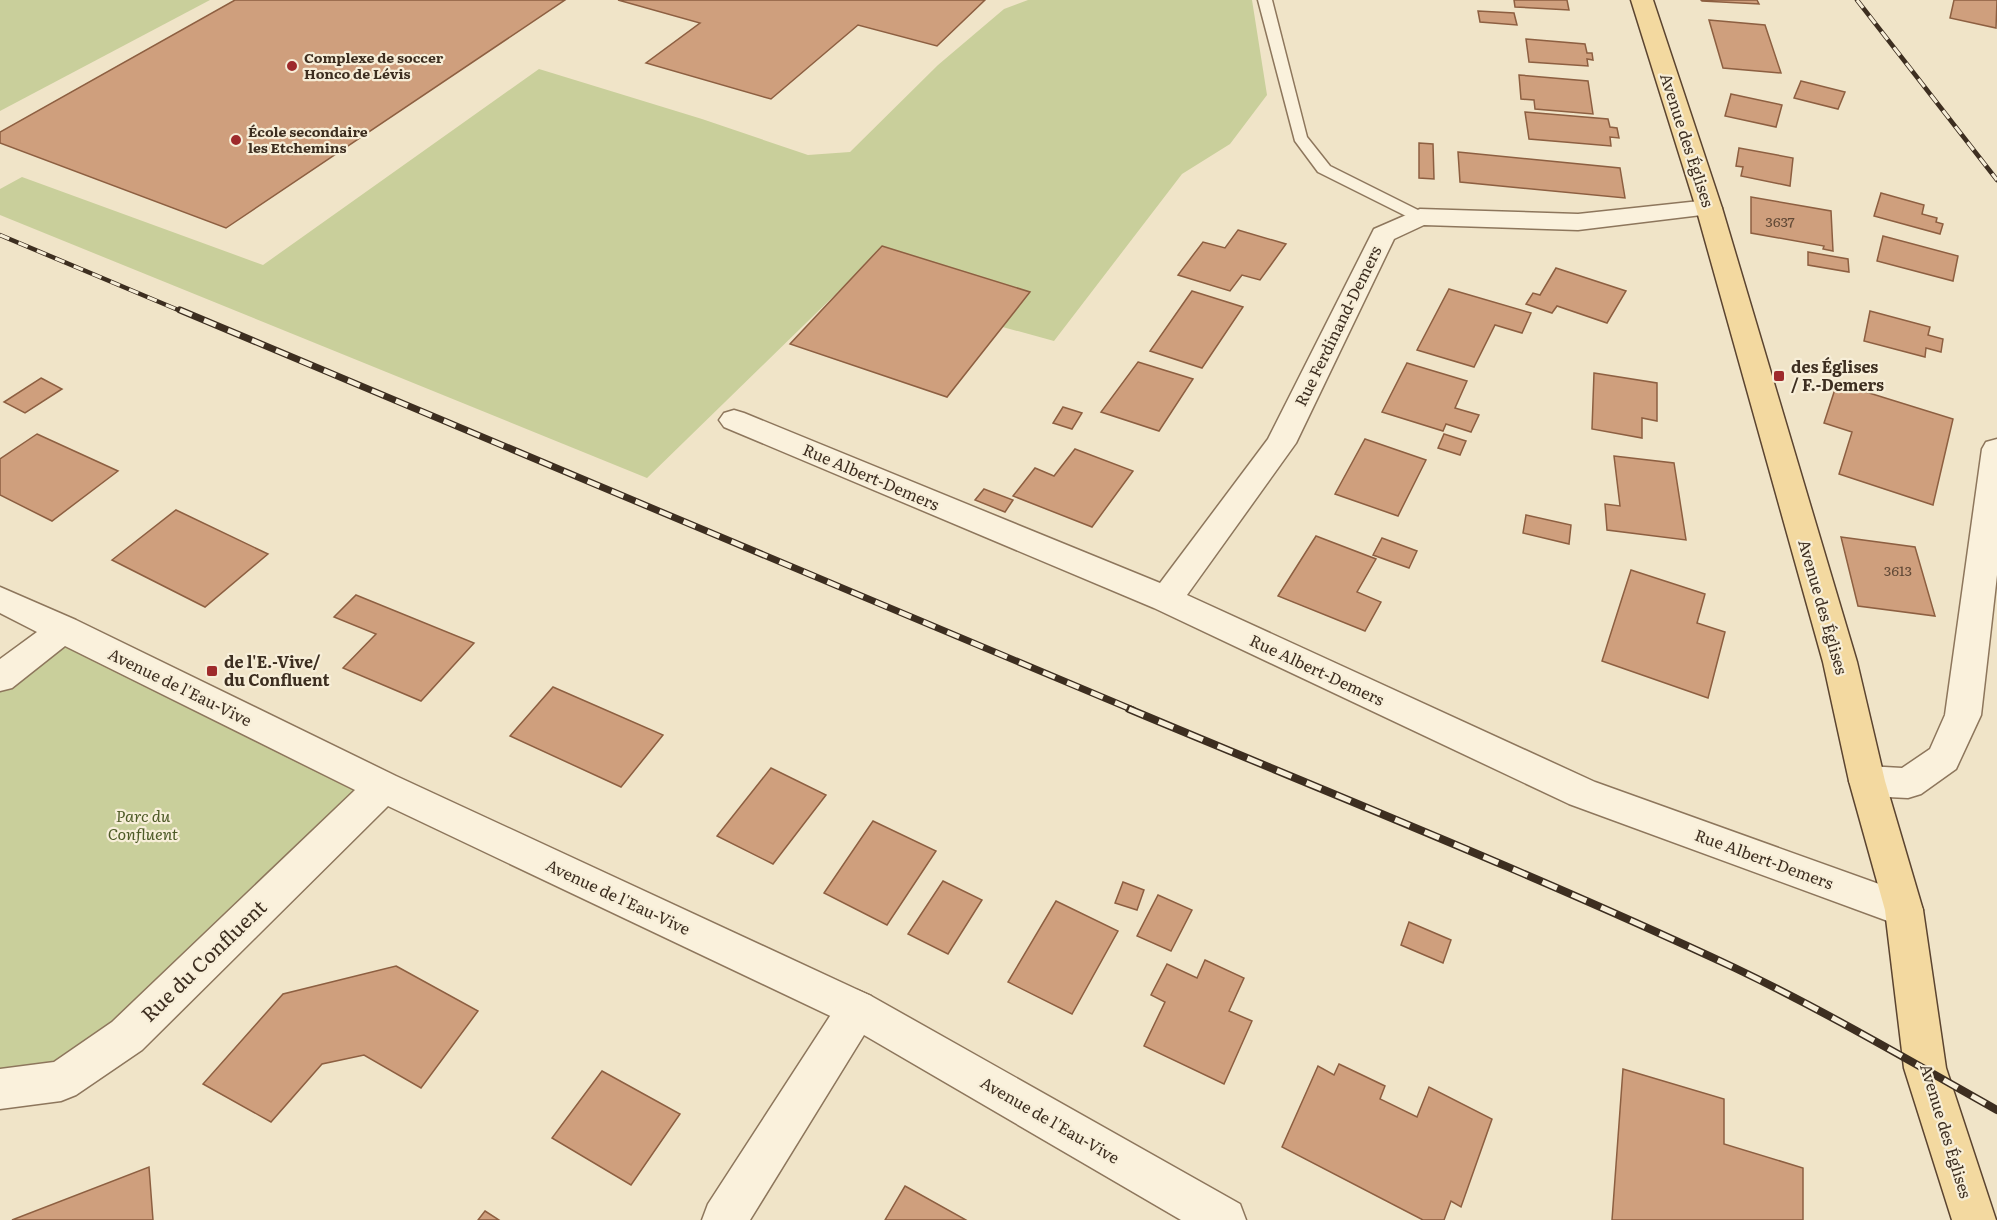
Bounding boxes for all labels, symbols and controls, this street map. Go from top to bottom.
place label: Complexe de soccer Honco de Lévis [304,47,444,83]
marker: Complexe de soccer Honco de Lévis [285,59,299,73]
street label: Avenue des Églises [1655,70,1721,210]
place label: École secondaire les Etchemins [248,121,368,157]
marker: École secondaire les Etchemins [229,133,243,147]
house number: 3637 [1765,211,1795,231]
street label: Rue Ferdinand-Demers [1288,241,1387,410]
place label: des Églises / F.-Demers [1791,354,1884,396]
marker: des Églises / F.-Demers [1772,369,1786,383]
street label: Rue Albert-Demers [800,437,943,516]
street label: Avenue des Églises [1793,536,1855,677]
house number: 3613 [1884,560,1912,580]
street label: Rue Albert-Demers [1246,627,1389,711]
street label: Avenue de l'Eau-Vive [105,641,256,731]
place label: de l'E.-Vive/ du Confluent [224,649,329,691]
marker: de l'E.-Vive/ du Confluent [205,664,219,678]
park label: Parc du Confluent [108,803,179,845]
street label: Rue Albert-Demers [1692,822,1837,894]
street label: Avenue de l'Eau-Vive [542,852,695,940]
street label: Rue du Confluent [133,892,272,1028]
street label: Avenue des Églises [1915,1060,1979,1201]
street label: Avenue de l'Eau-Vive [977,1070,1124,1169]

